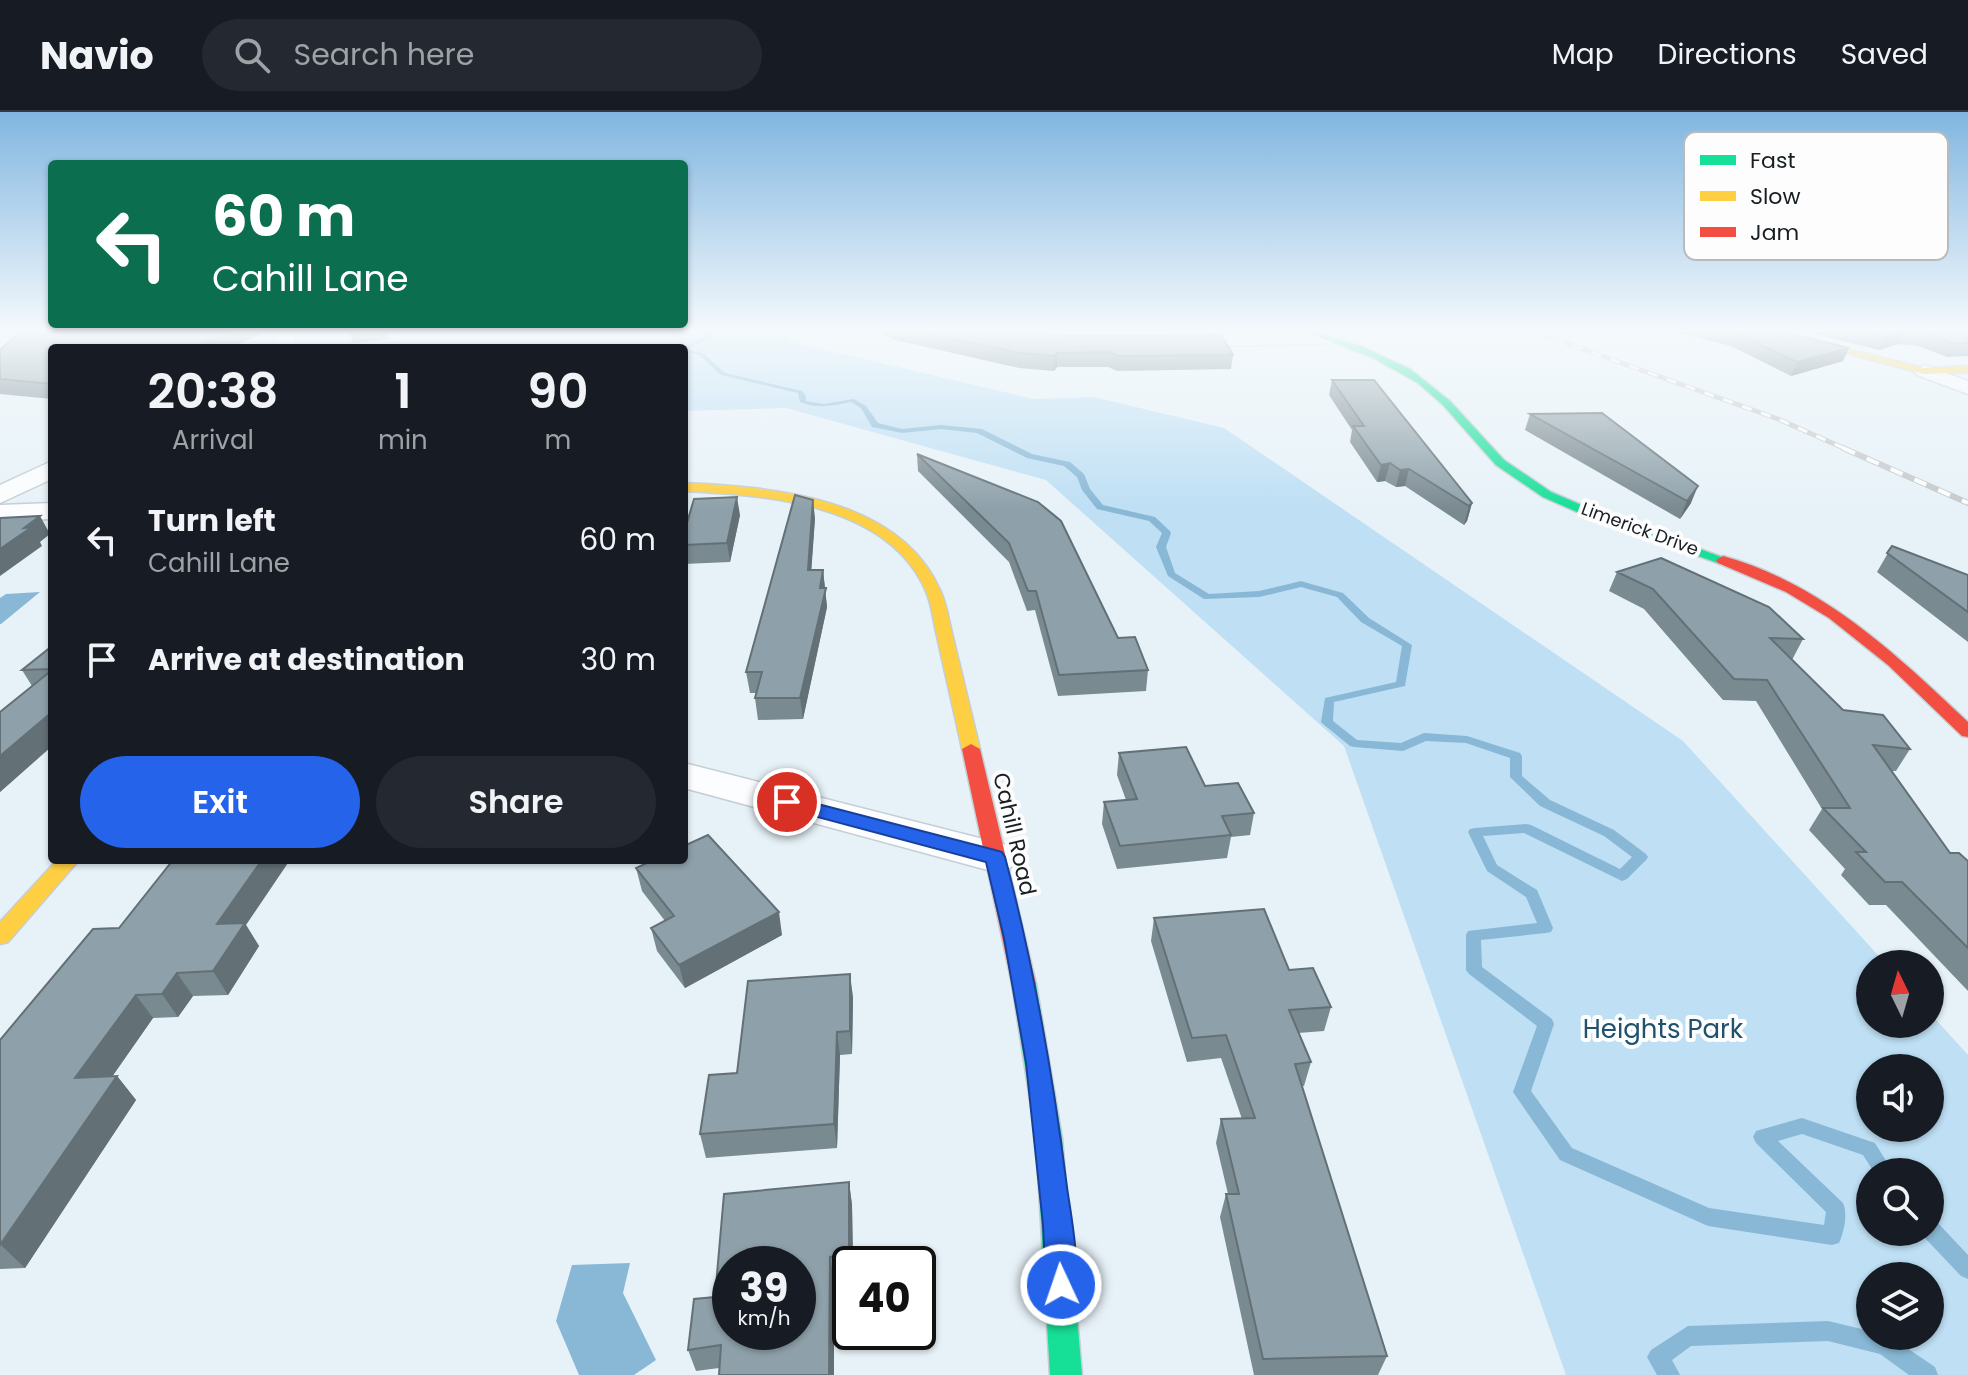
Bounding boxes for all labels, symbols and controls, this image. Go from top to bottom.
search box [202,19,762,91]
text: Navio [40,29,154,82]
icon: search [230,33,274,77]
text: Search here [294,33,474,76]
text: Map [1552,35,1614,74]
text: Directions [1658,35,1797,74]
text: Saved [1841,35,1928,74]
legend [1684,132,1948,260]
text: Fast [1750,145,1795,176]
text: 60 m [212,177,355,256]
text: Slow [1750,181,1800,212]
icon: left [80,192,184,296]
text: Jam [1750,217,1799,248]
text: Cahill Lane [212,253,409,304]
text: 20:38 [148,358,278,425]
text: 1 [394,358,412,425]
text: 90 [527,358,588,425]
text: Arrival [172,422,254,458]
text: min [378,422,428,458]
text: m [544,422,571,458]
street label: Limerick Drive [1578,496,1702,561]
text: Turn left [148,499,276,542]
icon: left [80,518,124,562]
text: 60 m [579,518,656,561]
text: Cahill Lane [148,545,290,581]
icon: arrive [80,638,124,682]
text: Arrive at destination [148,638,465,681]
text: 30 m [581,638,656,681]
button: Exit [80,756,360,848]
button: Share [376,756,656,848]
pin [753,768,821,836]
street label: Cahill Road [985,770,1044,899]
icon: arrive [765,780,809,824]
north arrow [1856,950,1944,1038]
map controls [1856,950,1944,1350]
park label: Heights Park [1583,1011,1744,1047]
button: sound [1856,1054,1944,1142]
button: search [1856,1158,1944,1246]
position arrow [1019,1243,1103,1327]
speed limit sign: 40 [832,1246,936,1350]
text: 39 [740,1260,788,1316]
button: layers [1856,1262,1944,1350]
text: km/h [737,1304,791,1332]

